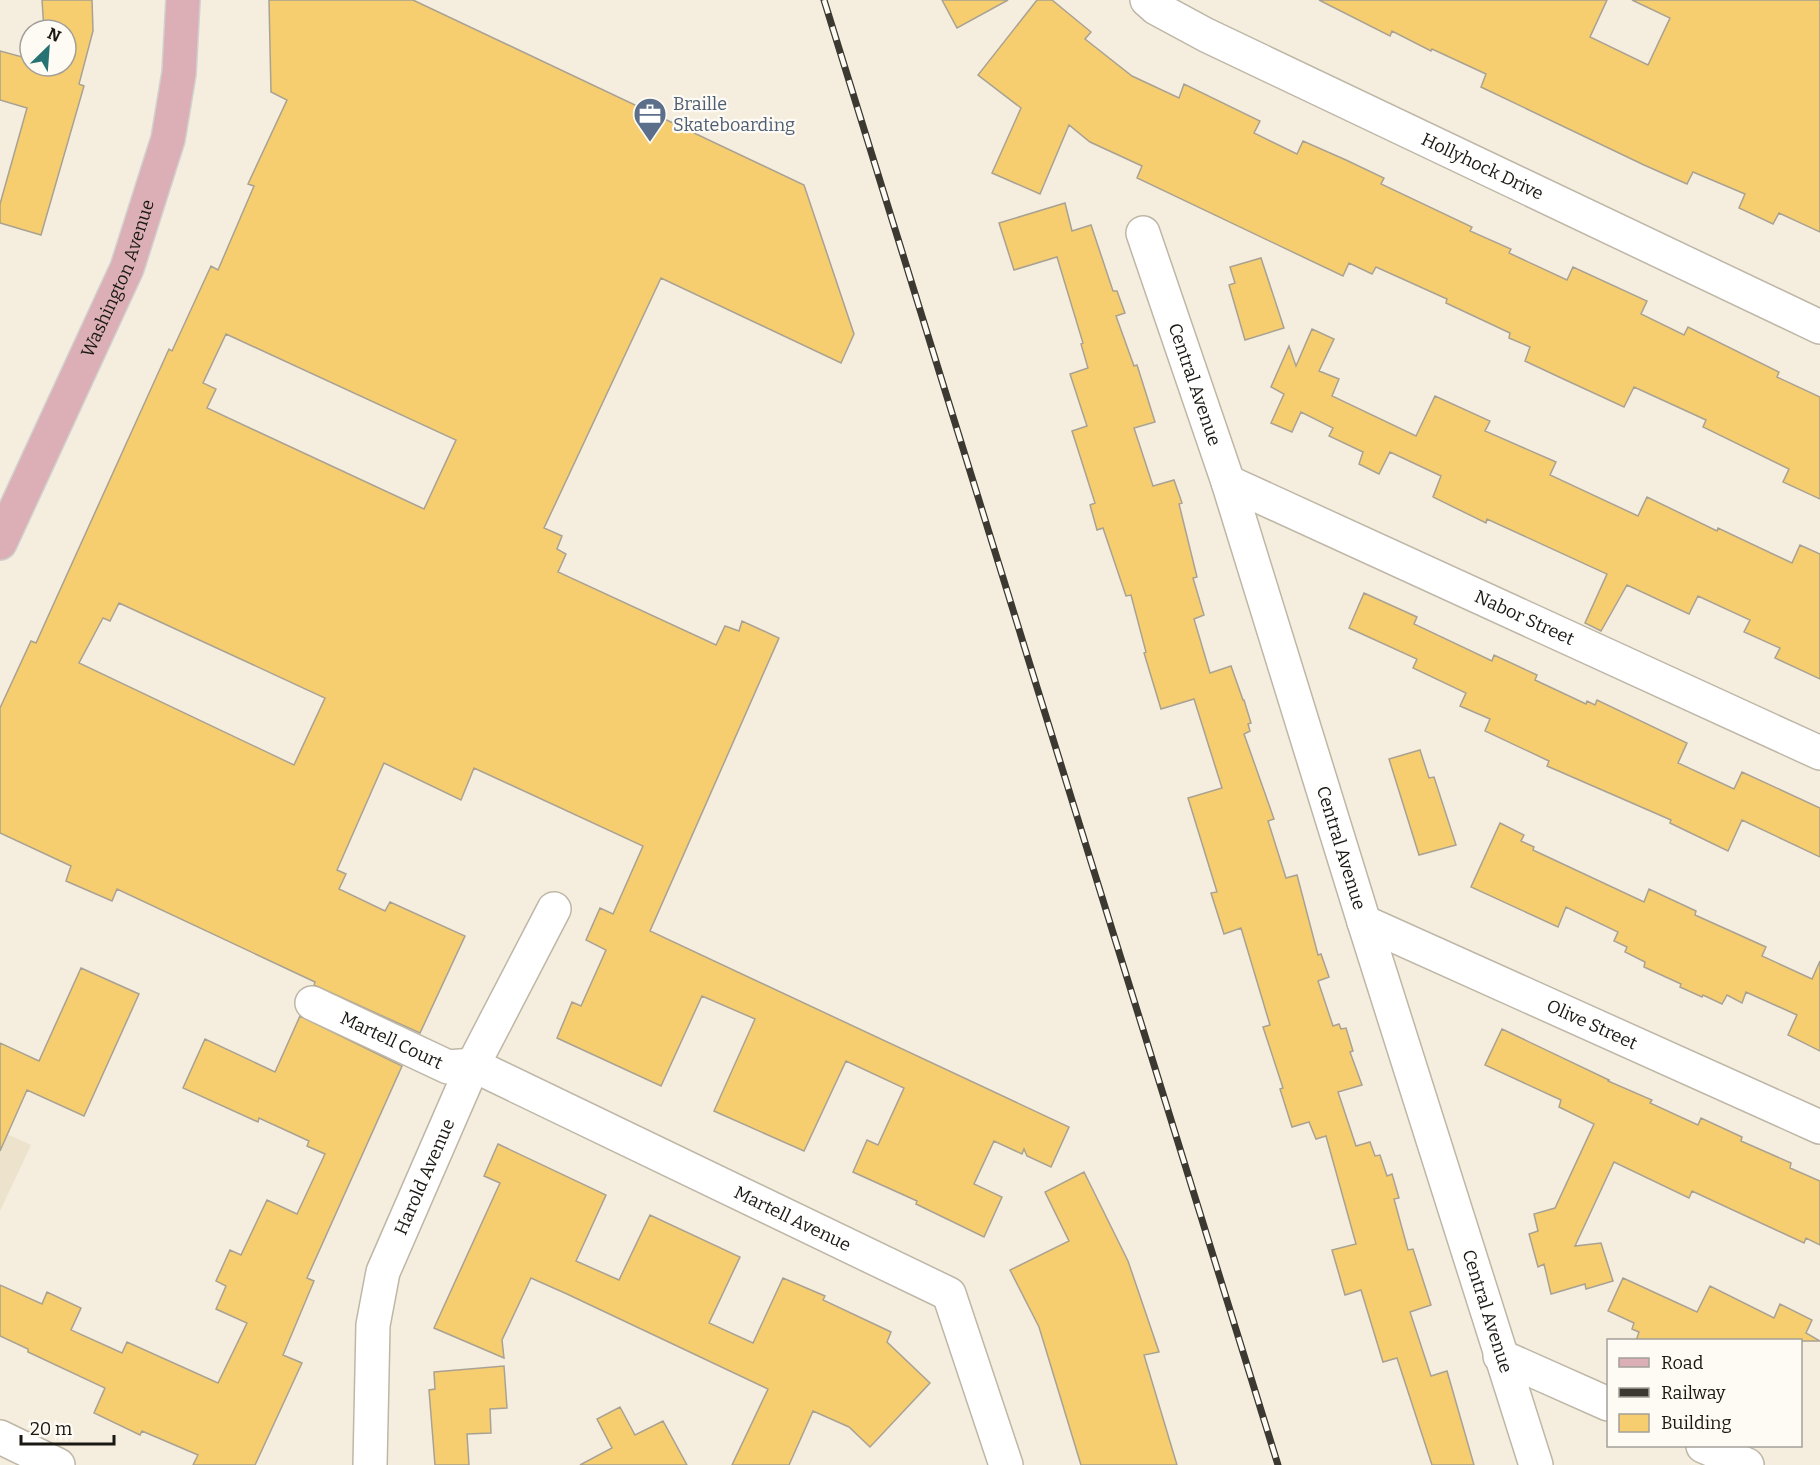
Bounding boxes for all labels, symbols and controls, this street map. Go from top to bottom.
north arrow [18,18,78,78]
text: N [45,24,64,46]
place label: Braille Skateboarding [673,93,795,136]
office icon: Braille Skateboarding [632,96,668,143]
street label: Hollyhock Drive [1418,128,1547,205]
street label: Washington Avenue [76,197,159,361]
street label: Central Avenue [1164,320,1226,449]
street label: Nabor Street [1471,585,1578,650]
street label: Central Avenue [1312,783,1371,912]
street label: Olive Street [1543,995,1641,1055]
street label: Martell Court [337,1007,447,1074]
street label: Harold Avenue [390,1115,459,1238]
street label: Martell Avenue [731,1181,855,1256]
street label: Central Avenue [1457,1247,1517,1376]
legend [1607,1339,1802,1447]
text: Road [1661,1352,1704,1374]
text: Railway [1661,1382,1726,1404]
scale bar [21,1408,114,1446]
text: Building [1661,1412,1732,1434]
text: 20 m [30,1418,72,1440]

